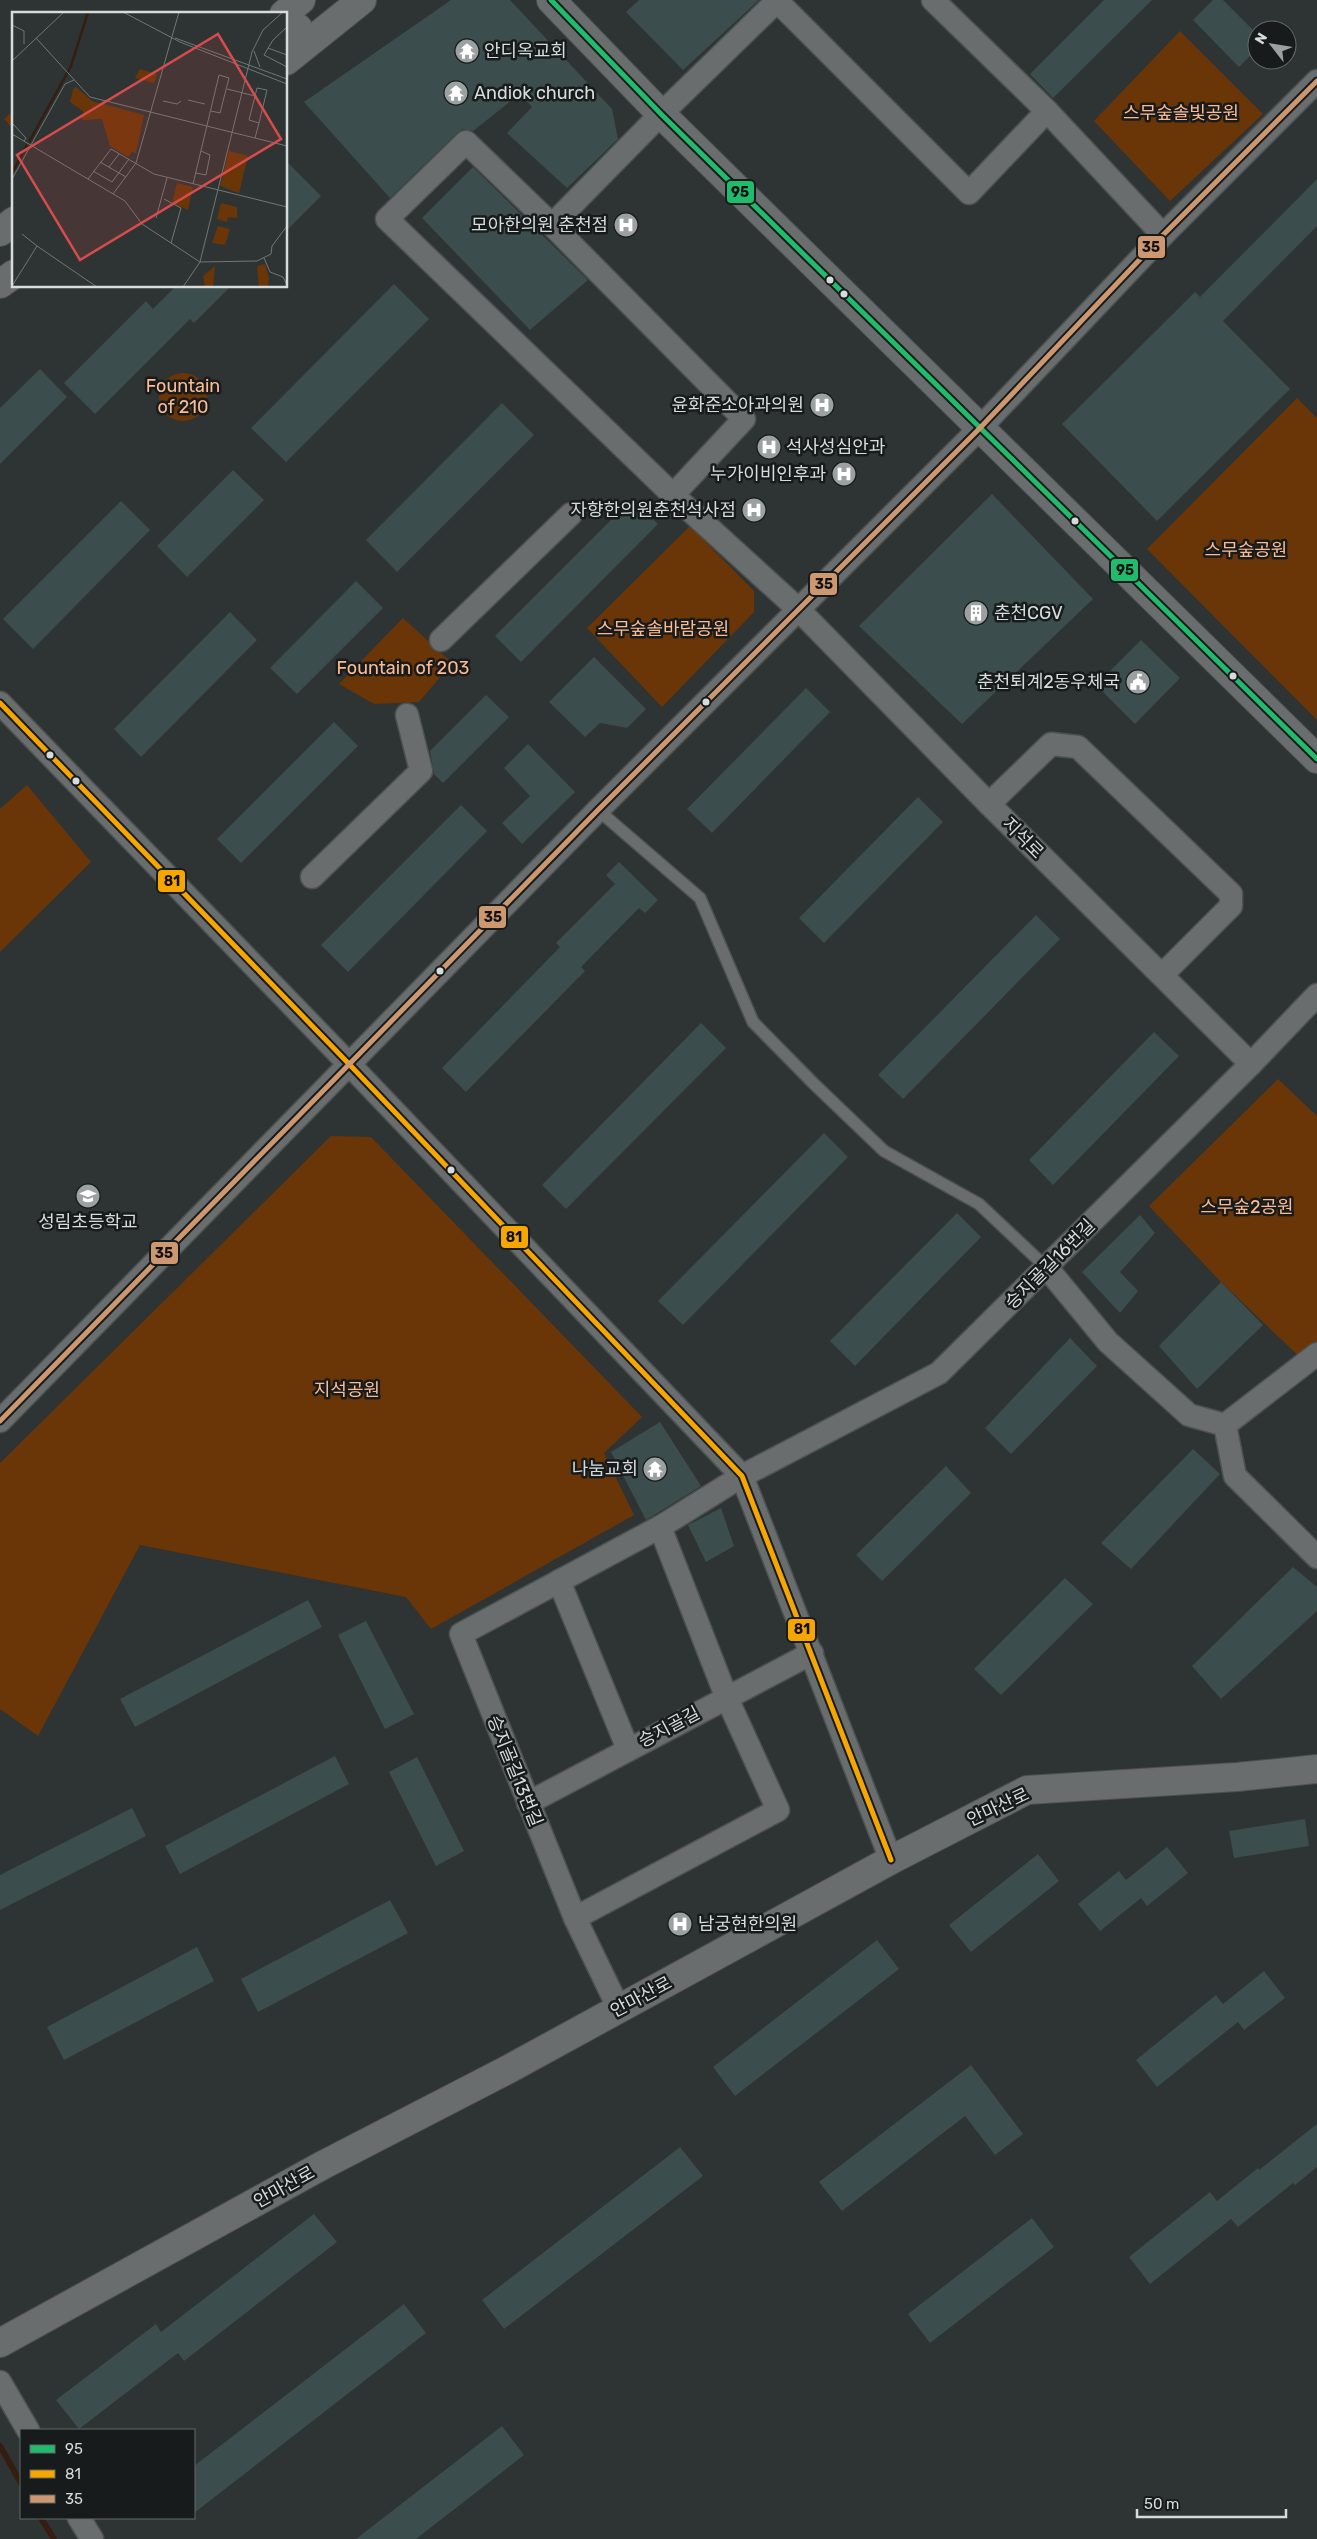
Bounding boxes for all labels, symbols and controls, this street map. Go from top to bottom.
inset map [12,12,288,288]
north arrow [1247,20,1297,70]
text: N [1251,30,1271,47]
temple icon: 안디옥교회 [454,38,480,64]
place label: 안디옥교회 [484,40,567,62]
temple icon: Andiok church [443,80,469,106]
place label: Andiok church [474,82,595,104]
park label: 스무숲솔빛공원 [1123,102,1239,124]
line badge: 95 [726,180,755,204]
text: 95 [731,184,749,201]
hospital icon: 모아한의원 춘천점 [613,212,639,238]
place label: 모아한의원 춘천점 [471,214,608,236]
line badge: 35 [1137,235,1166,259]
text: 35 [1142,239,1160,256]
unlabelled marker [825,275,835,285]
unlabelled marker [839,289,849,299]
park label: Fountain of 210 [146,375,220,418]
hospital icon: 윤화준소아과의원 [809,392,835,418]
place label: 윤화준소아과의원 [672,394,804,416]
hospital icon: 석사성심안과 [756,434,782,460]
place label: 석사성심안과 [786,436,886,458]
hospital icon: 누가이비인후과 [831,461,857,487]
place label: 누가이비인후과 [710,463,826,485]
hospital icon: 자향한의원춘천석사점 [741,497,767,523]
place label: 자향한의원춘천석사점 [570,499,736,521]
unlabelled marker [1070,516,1080,526]
park label: 스무숲공원 [1205,539,1287,561]
line badge: 95 [1110,558,1139,582]
text: 95 [1116,562,1134,579]
line badge: 35 [809,572,838,596]
text: 35 [815,576,833,593]
building icon: 춘천CGV [963,600,989,626]
place label: 춘천CGV [994,602,1063,624]
park label: 스무숲솔바람공원 [597,618,729,640]
park label: Fountain of 203 [337,657,469,679]
public building icon: 춘천퇴계2동우체국 [1125,669,1151,695]
place label: 춘천퇴계2동우체국 [977,671,1120,693]
unlabelled marker [1228,671,1238,681]
unlabelled marker [701,697,711,707]
unlabelled marker [45,750,55,760]
unlabelled marker [71,776,81,786]
street label: 지석로 [998,813,1048,863]
line badge: 81 [157,869,186,893]
text: 81 [164,873,180,890]
line badge: 35 [478,905,507,929]
text: 35 [484,909,502,926]
unlabelled marker [435,966,445,976]
unlabelled marker [446,1165,456,1175]
school or university icon: 성림초등학교 [75,1183,101,1209]
park label: 스무숲2공원 [1200,1196,1294,1218]
place label: 성림초등학교 [38,1211,138,1233]
street label: 승지골길16번길 [1001,1215,1099,1313]
line badge: 81 [500,1225,529,1249]
text: 81 [506,1229,522,1246]
line badge: 35 [150,1241,179,1265]
text: 35 [155,1245,173,1262]
park label: 지석공원 [314,1379,380,1401]
temple icon: 나눔교회 [642,1456,668,1482]
place label: 나눔교회 [572,1458,638,1480]
line badge: 81 [787,1618,816,1642]
text: 81 [794,1621,810,1638]
street label: 승지골길 [635,1702,703,1752]
street label: 승지골길13번길 [483,1712,547,1830]
street label: 안마산로 [963,1783,1033,1831]
hospital icon: 남궁현한의원 [667,1911,693,1937]
place label: 남궁현한의원 [698,1913,797,1935]
street label: 안마산로 [607,1972,675,2022]
street label: 안마산로 [250,2161,318,2213]
legend [20,2429,195,2519]
text: 95 [65,2440,83,2458]
text: 81 [65,2465,81,2483]
scale bar [1137,2486,1286,2518]
text: 35 [65,2490,83,2508]
text: 50 m [1144,2495,1179,2513]

